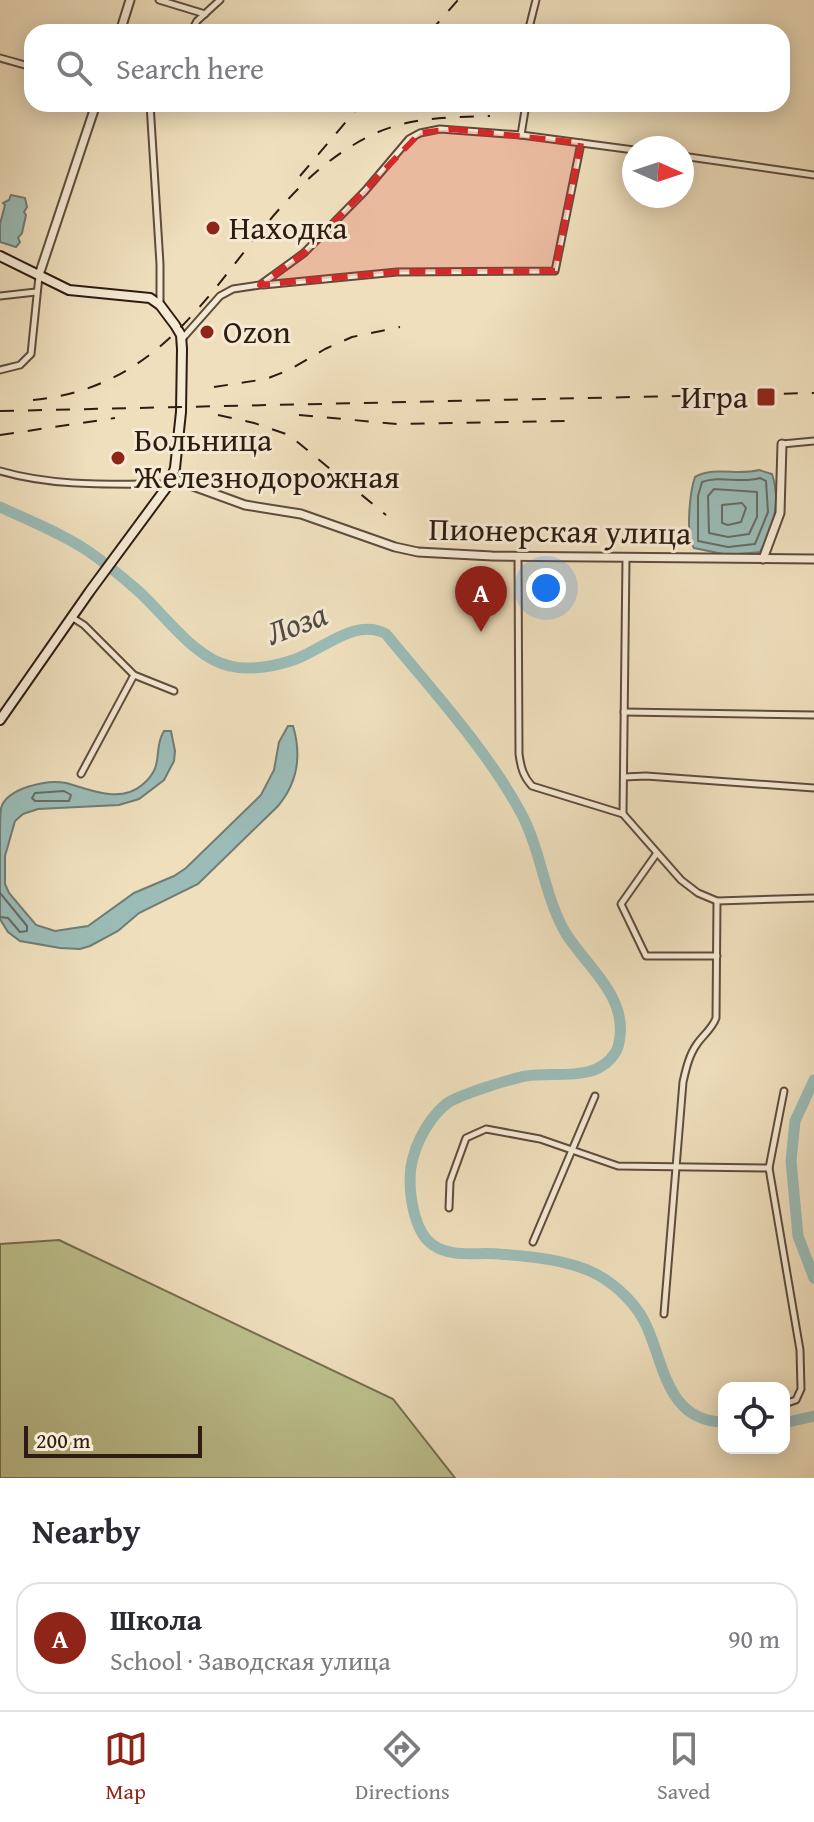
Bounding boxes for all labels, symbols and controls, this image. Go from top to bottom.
search box [24,24,790,112]
icon: search [52,46,96,90]
text: Search here [116,46,264,90]
north arrow [622,136,694,208]
place label: Находка [229,204,348,251]
marker: Находка [204,219,222,237]
place label: Ozon [223,308,291,355]
marker: Ozon [198,323,216,341]
place label: Игра [680,373,749,420]
marker: Игра [755,386,777,408]
place label: Больница Железнодорожная [133,416,400,500]
marker: Больница Железнодорожная [109,449,127,467]
street label: Пионерская улица [428,505,692,556]
pin: A [455,566,507,632]
your location [526,568,566,608]
water label: Лоза [258,588,334,657]
map controls [718,1382,790,1454]
button: locate [718,1382,790,1454]
scale bar [24,1422,202,1458]
text: 200 m [36,1424,91,1456]
text: Nearby [32,1506,141,1555]
text: Школа [110,1597,202,1641]
text: A [52,1619,68,1658]
text: 90 m [728,1619,780,1658]
text: School · Заводская улица [110,1641,391,1680]
tab: Map [104,1727,148,1807]
tab: Directions [355,1727,450,1807]
tab: Saved [657,1727,710,1807]

